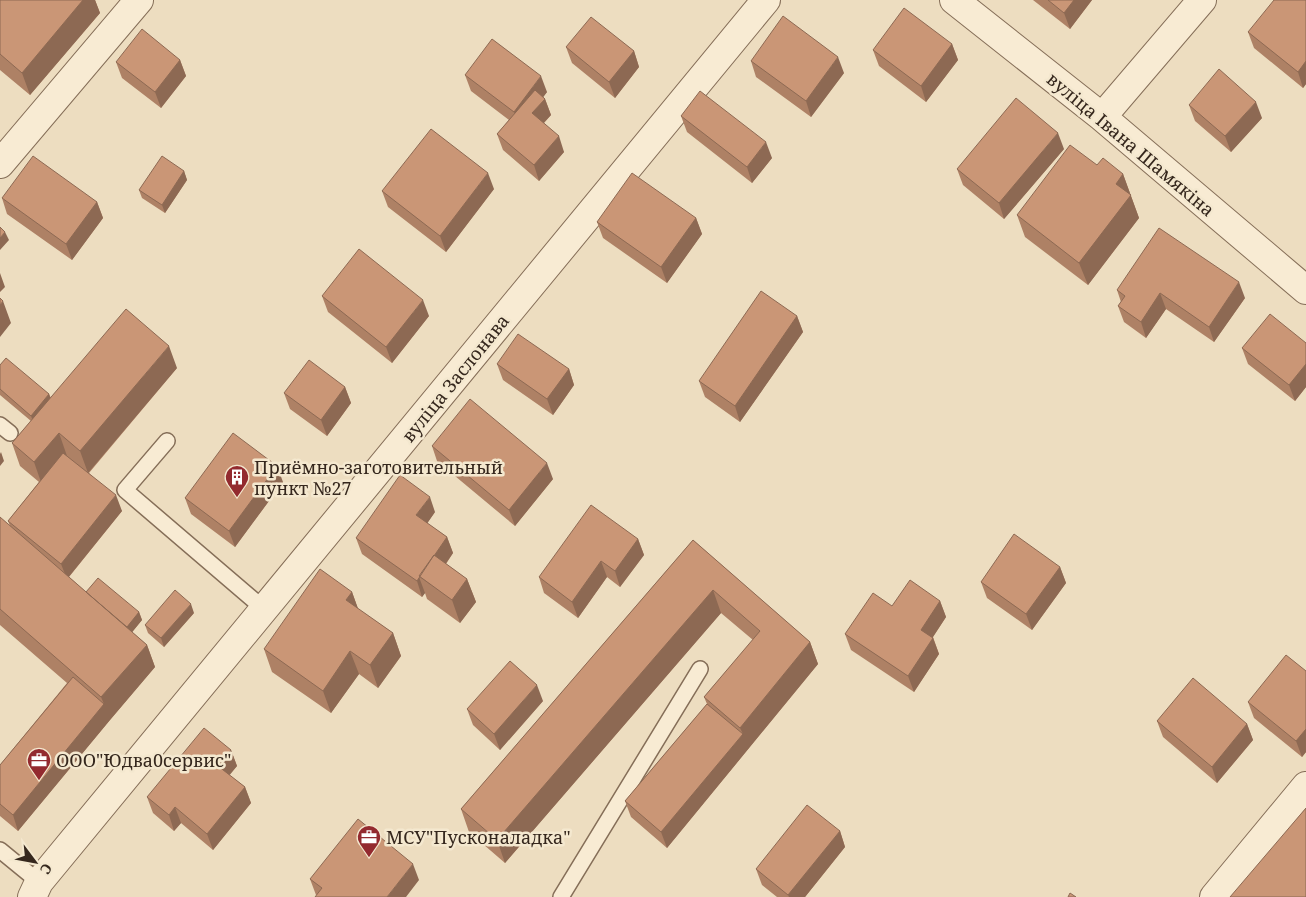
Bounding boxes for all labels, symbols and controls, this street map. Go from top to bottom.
street label: вуліца Івана Шамякіна [1042,67,1220,221]
street label: вуліца Заслонава [396,309,514,447]
place label: Приёмно-заготовительный пункт №27 [254,455,503,500]
building icon: Приёмно-заготовительный пункт №27 [224,464,250,498]
office icon: ООО"Юдва0сервис" [26,747,52,781]
place label: ООО"Юдва0сервис" [56,748,231,772]
office icon: МСУ"Пусконаладка" [356,824,382,858]
place label: МСУ"Пусконаладка" [386,825,571,849]
north arrow [10,837,60,887]
text: С [36,860,57,878]

